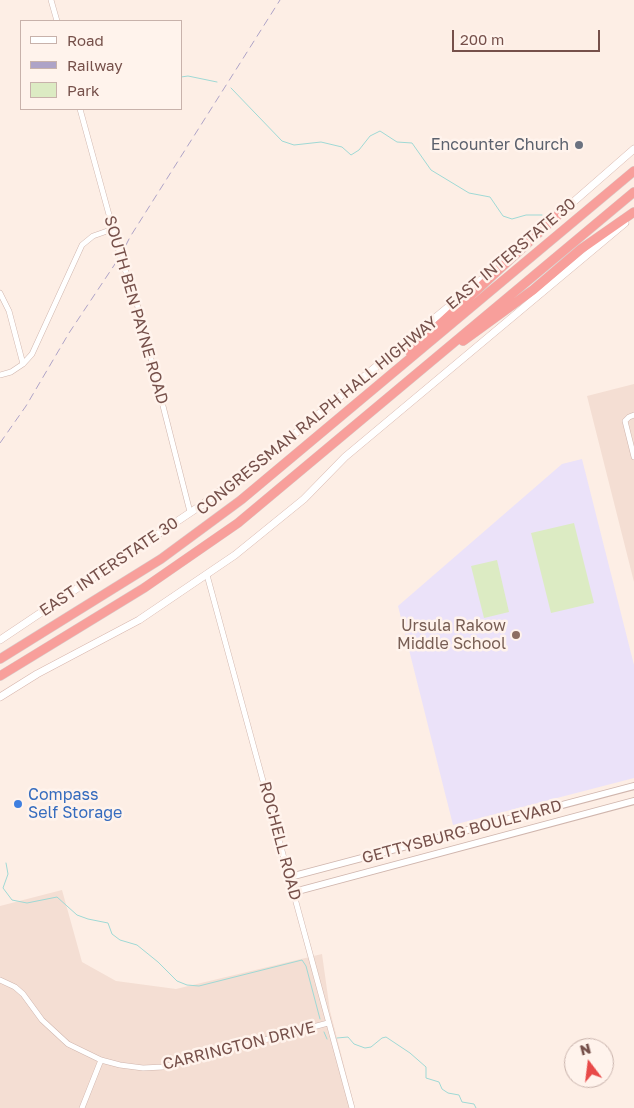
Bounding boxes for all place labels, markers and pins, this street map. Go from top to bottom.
place label: Encounter Church [431,135,569,155]
marker: Encounter Church [573,139,585,151]
place label: Ursula Rakow Middle School [397,616,506,654]
marker: Ursula Rakow Middle School [510,629,522,641]
place label: Compass Self Storage [28,785,122,823]
marker: Compass Self Storage [12,798,24,810]

